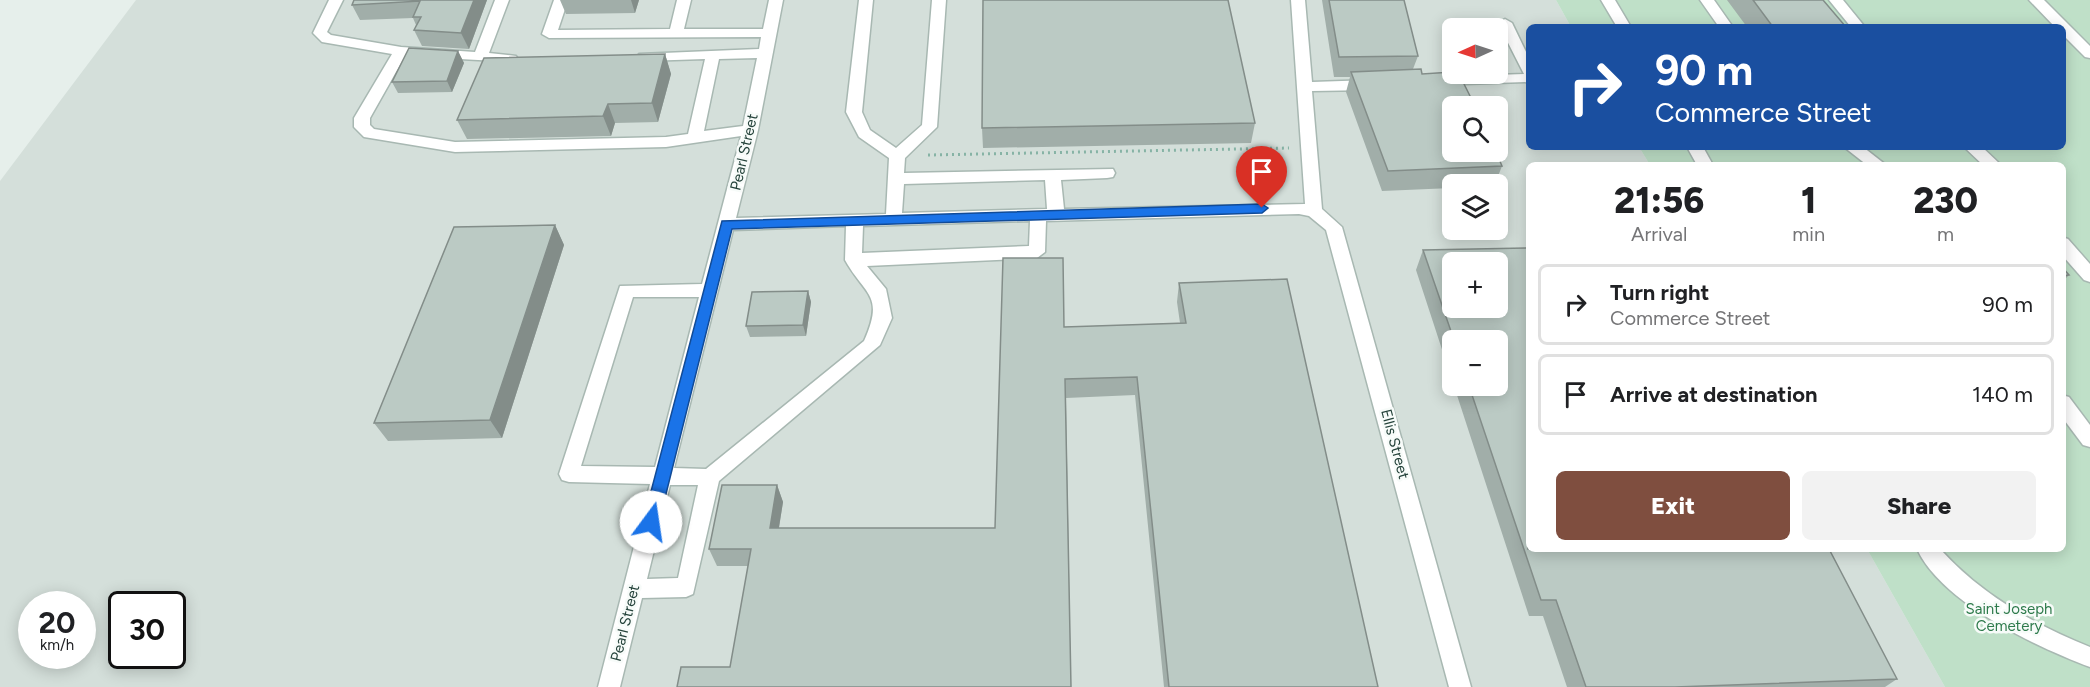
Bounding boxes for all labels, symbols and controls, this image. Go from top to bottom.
north arrow [1442,18,1508,84]
map controls [1442,18,1508,396]
text: 90 m [1655,45,1753,96]
icon: right [1556,48,1634,126]
button: search [1442,96,1508,162]
text: Commerce Street [1655,96,1872,129]
street label: Pearl Street [726,111,762,192]
pin [1236,146,1287,208]
icon: arrive [1245,155,1278,188]
button: layers [1442,174,1508,240]
text: 21:56 [1614,179,1704,222]
text: 1 [1801,179,1816,222]
text: 230 [1913,179,1978,222]
text: Arrival [1631,222,1687,246]
text: min [1792,222,1825,246]
text: m [1937,222,1954,246]
button: + [1442,252,1508,318]
text: Turn right [1610,279,1709,306]
icon: right [1559,288,1592,321]
text: 90 m [1982,291,2033,318]
text: Commerce Street [1610,306,1770,330]
button: − [1442,330,1508,396]
icon: arrive [1559,378,1592,411]
text: Arrive at destination [1610,381,1818,408]
text: 140 m [1972,381,2033,408]
street label: Ellis Street [1377,407,1413,481]
button: Exit [1556,471,1790,540]
button: Share [1802,471,2036,540]
position arrow [619,490,683,554]
street label: Pearl Street [607,582,643,663]
speed limit sign: 30 [108,591,186,669]
park label: Saint Joseph Cemetery [1966,600,2052,635]
text: 20 [39,604,75,641]
text: km/h [40,636,74,654]

